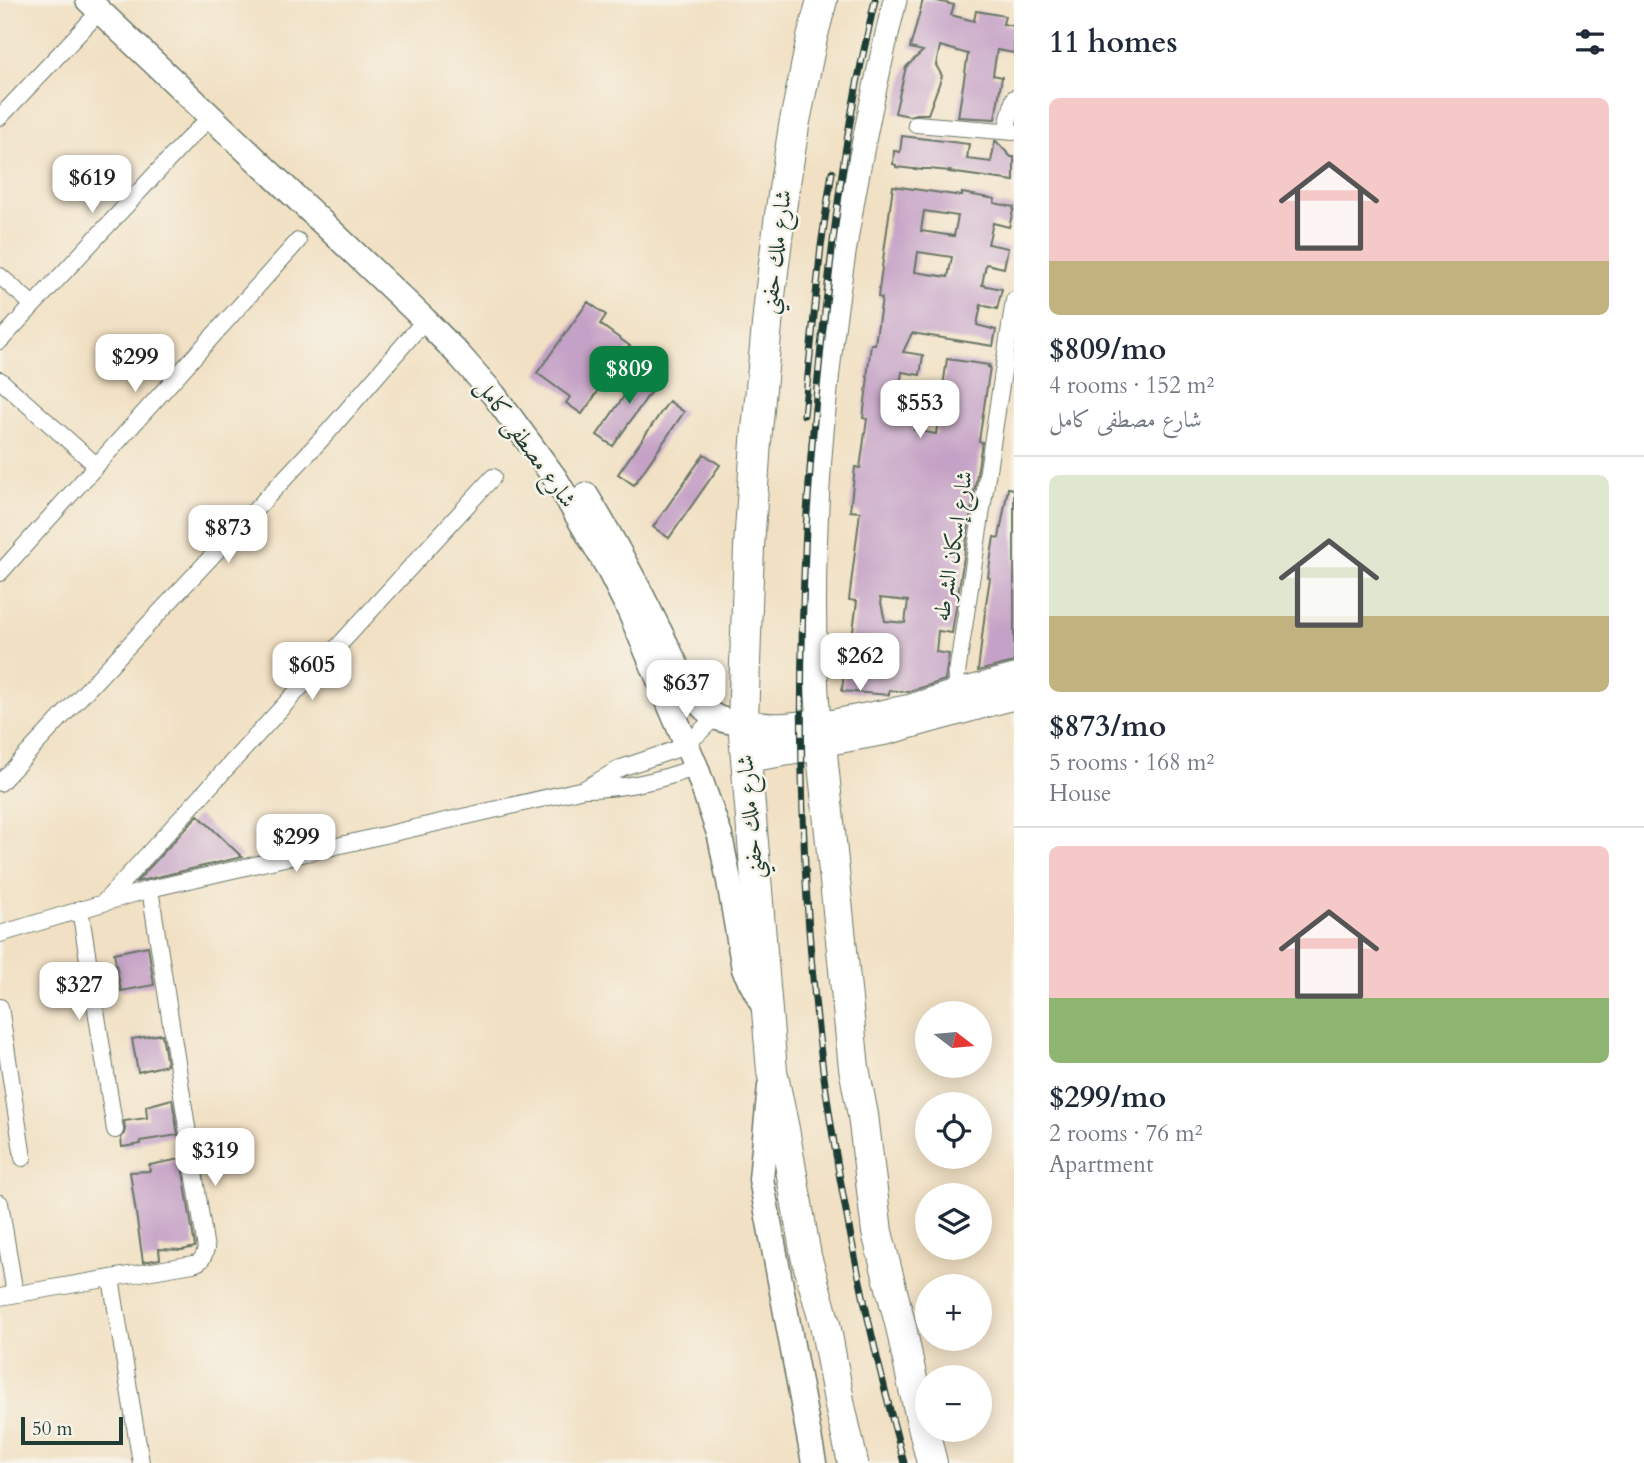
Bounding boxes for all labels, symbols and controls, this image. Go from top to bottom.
text: 11 homes [1049,22,1178,63]
icon: filters [1571,23,1609,61]
icon: home [1266,143,1392,269]
pin: $619 [51,156,133,215]
text: $619 [68,162,116,193]
street label: شارع ملك حفني [753,188,804,317]
text: $809/mo [1049,329,1166,370]
pin: $299 [94,334,176,394]
text: $299 [111,341,159,372]
pin: $809 [588,346,670,406]
text: $809 [605,353,653,384]
text: 4 rooms · 152 m² [1049,370,1214,401]
street label: شارع مصطفى كامل [465,372,583,516]
pin: $553 [879,380,961,440]
text: $553 [896,387,944,418]
text: شارع مصطفى كامل [1049,404,1202,435]
street label: شارع إسكان الشرطه [926,468,984,624]
pin: $873 [187,505,269,565]
text: $873 [204,512,252,543]
icon: home [1266,520,1392,646]
pin: $262 [819,634,901,693]
text: $262 [836,640,884,671]
pin: $605 [271,642,353,702]
text: $605 [288,649,336,680]
pin: $637 [645,660,727,720]
text: $637 [662,667,710,698]
text: $873/mo [1049,706,1166,747]
text: 5 rooms · 168 m² [1049,747,1214,778]
street label: شارع ملك حفني [729,753,776,881]
text: House [1049,778,1111,809]
pin: $299 [255,814,337,874]
text: $299 [272,821,320,852]
icon: home [1266,891,1392,1017]
pin: $327 [38,962,120,1022]
text: $327 [55,969,103,1000]
north arrow [915,1001,992,1078]
map controls [915,1001,992,1442]
text: $299/mo [1049,1077,1166,1118]
button: locate [915,1092,992,1169]
text: 2 rooms · 76 m² [1049,1118,1202,1149]
pin: $319 [174,1128,256,1188]
text: $319 [191,1135,239,1166]
text: Apartment [1049,1149,1153,1180]
button: layers [915,1183,992,1260]
button: + [915,1274,992,1351]
button: − [915,1365,992,1442]
scale bar [21,1414,122,1446]
text: 50 m [32,1416,73,1442]

